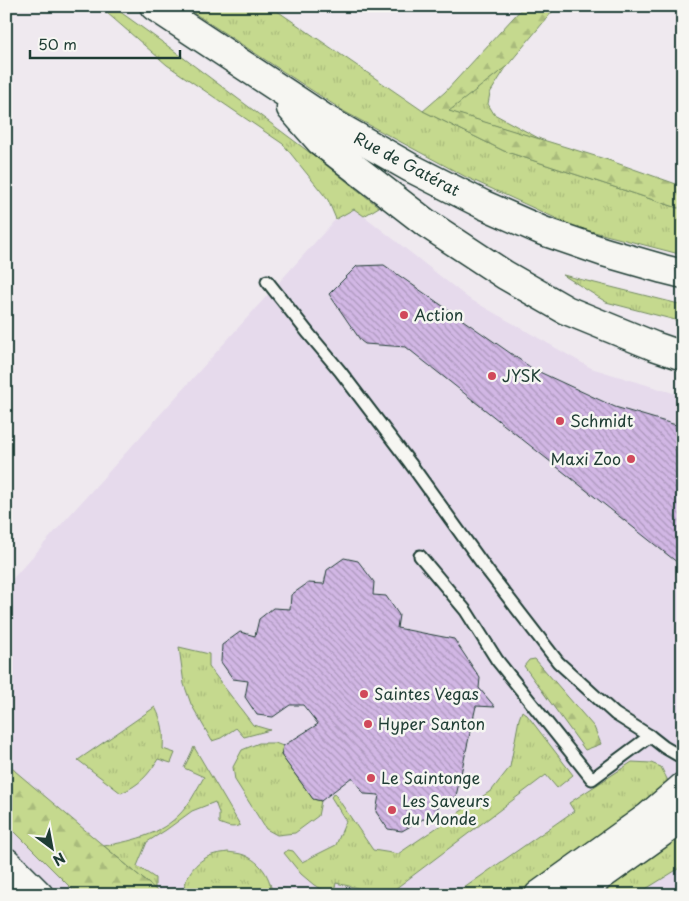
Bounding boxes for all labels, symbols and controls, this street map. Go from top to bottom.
scale bar [30,28,180,60]
text: 50 m [38,32,77,55]
street label: Rue de Gatérat [350,125,465,201]
place label: Action [414,302,463,326]
marker: Action [398,309,410,321]
place label: JYSK [502,363,542,387]
marker: JYSK [486,370,498,382]
place label: Schmidt [570,408,634,432]
marker: Schmidt [554,415,566,427]
place label: Maxi Zoo [551,446,621,470]
marker: Maxi Zoo [625,453,637,465]
place label: Saintes Vegas [374,681,479,705]
marker: Saintes Vegas [358,688,370,700]
place label: Hyper Santon [378,711,485,735]
marker: Hyper Santon [362,718,374,730]
place label: Le Saintonge [381,765,480,789]
marker: Le Saintonge [365,772,377,784]
place label: Les Saveurs du Monde [402,788,490,830]
marker: Les Saveurs du Monde [386,804,398,816]
north arrow [28,824,78,874]
text: N [49,848,69,871]

